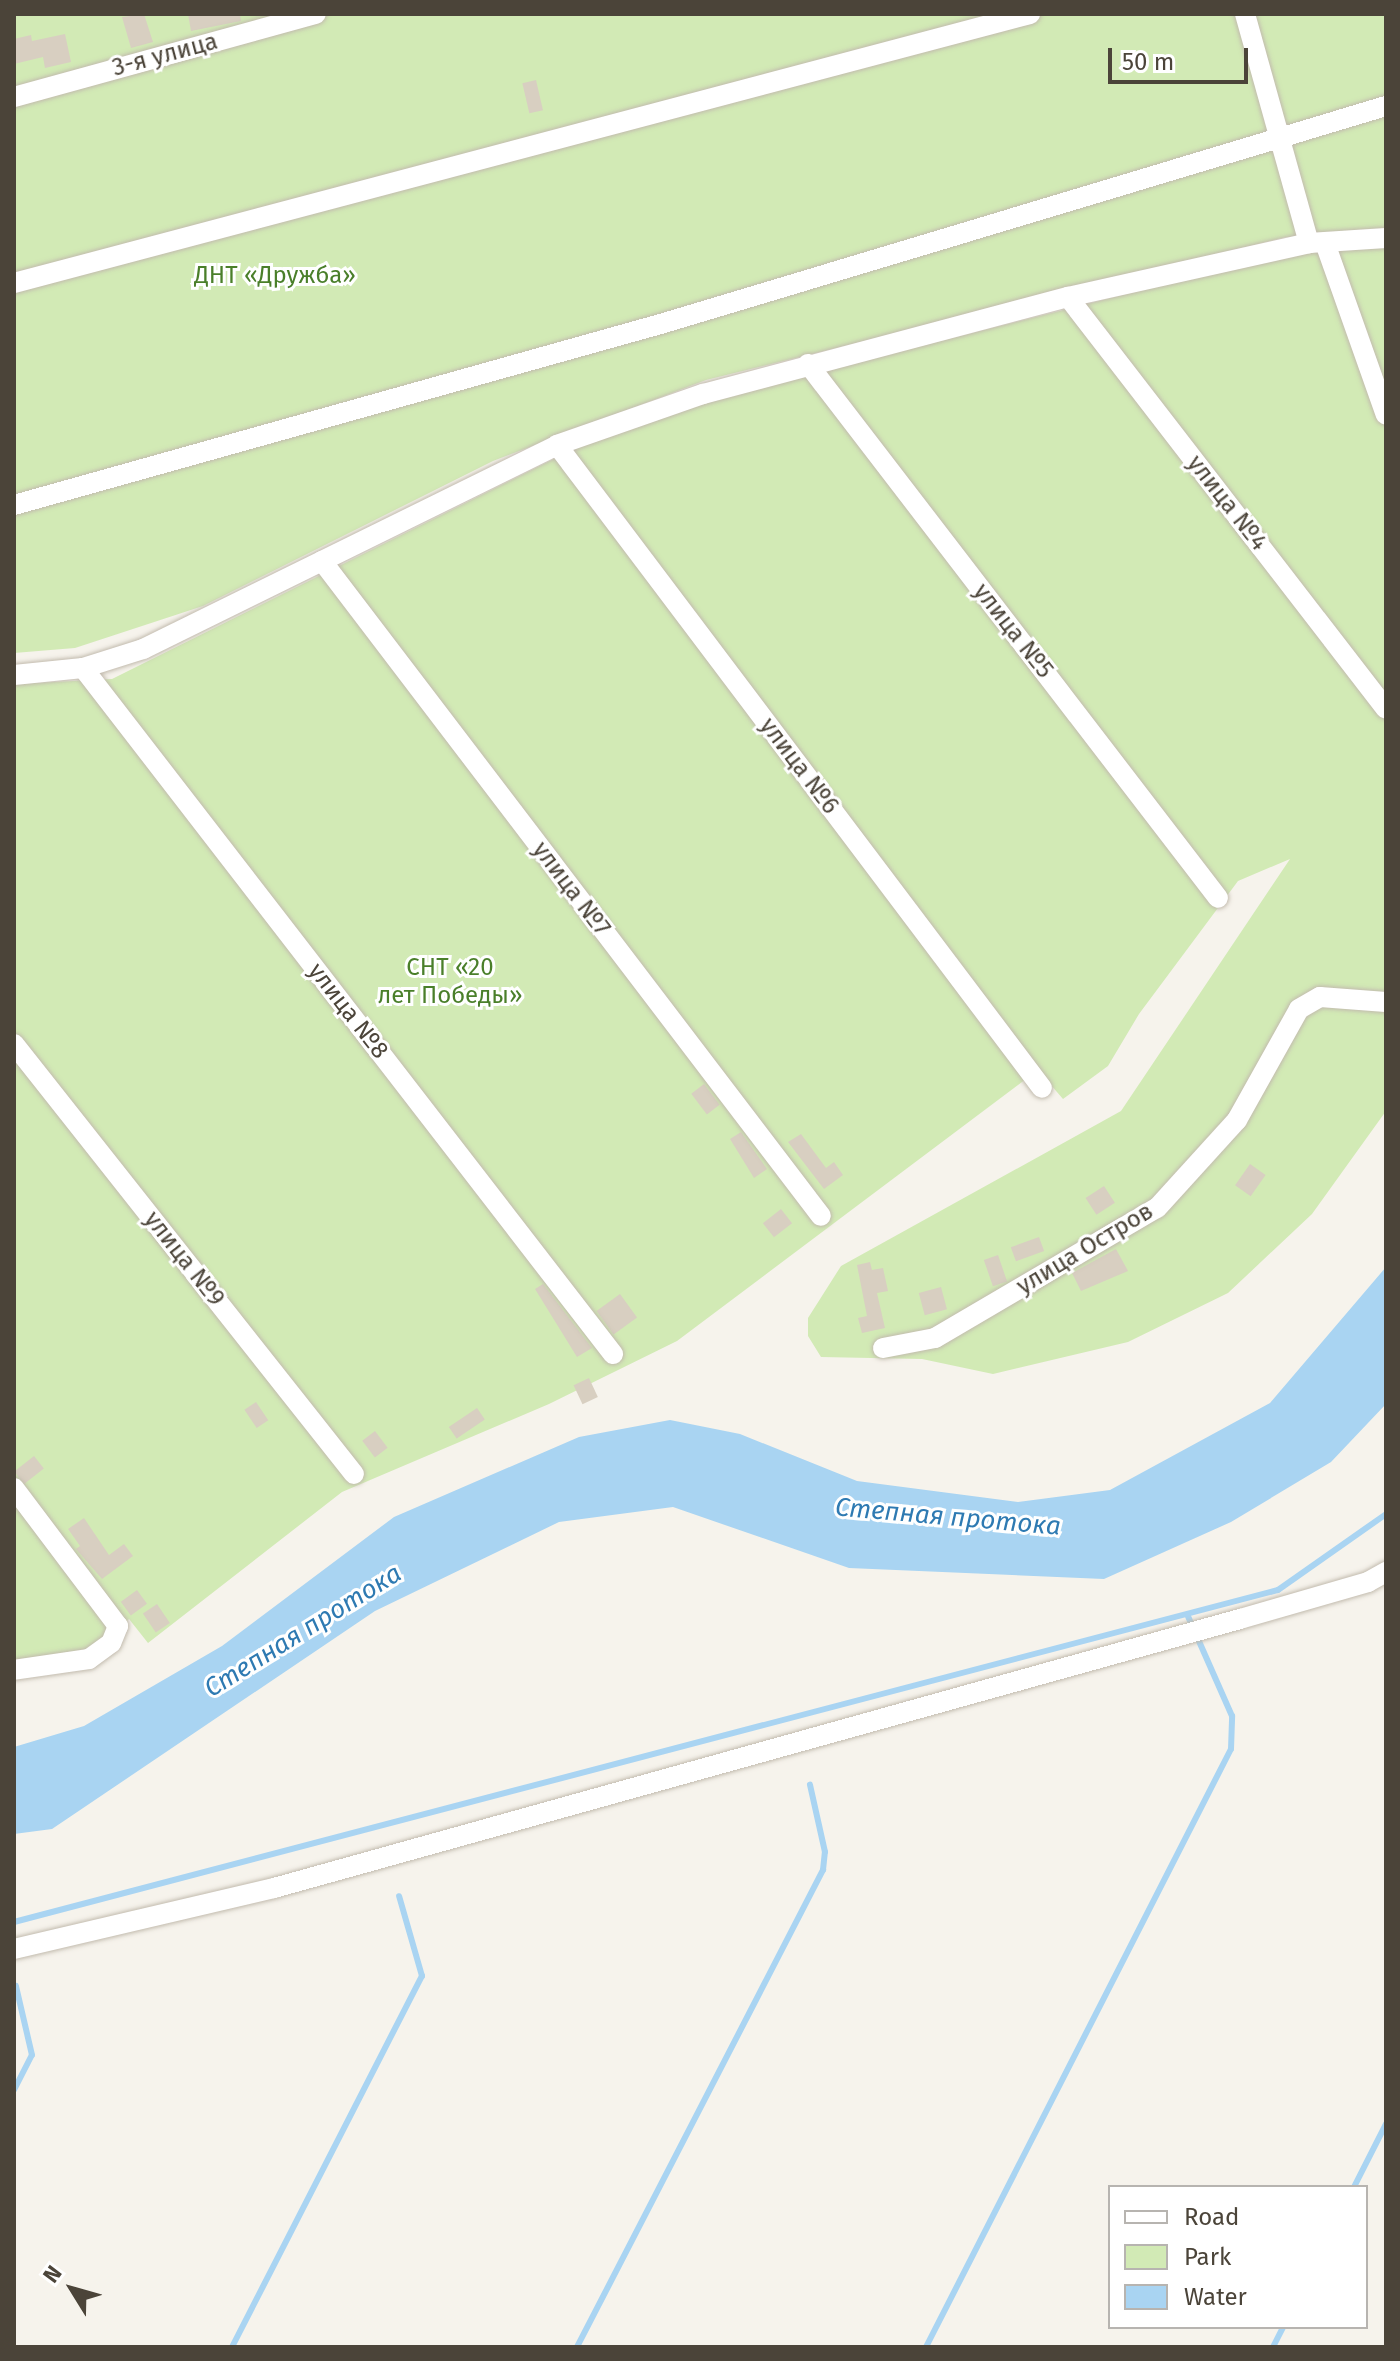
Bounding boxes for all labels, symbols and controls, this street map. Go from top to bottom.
street label: 3-я улица [109,27,221,83]
scale bar [1112,32,1252,82]
text: 50 m [1122,48,1174,76]
park label: ДНТ «Дружба» [194,262,356,290]
street label: улица №4 [1181,450,1273,556]
street label: улица №5 [967,578,1059,684]
street label: улица №6 [754,712,844,820]
street label: улица №7 [526,836,616,942]
park label: СНТ «20 лет Победы» [377,954,523,1010]
street label: улица №8 [302,957,394,1065]
street label: улица Остров [1012,1197,1158,1301]
street label: улица №9 [138,1206,230,1312]
water label: Степная протока [834,1492,1062,1542]
water label: Степная протока [199,1558,407,1704]
legend [1108,2185,1368,2329]
text: Road [1184,2203,1239,2231]
text: Park [1184,2243,1231,2271]
north arrow [32,2249,112,2329]
text: N [37,2260,68,2288]
text: Water [1184,2283,1247,2311]

